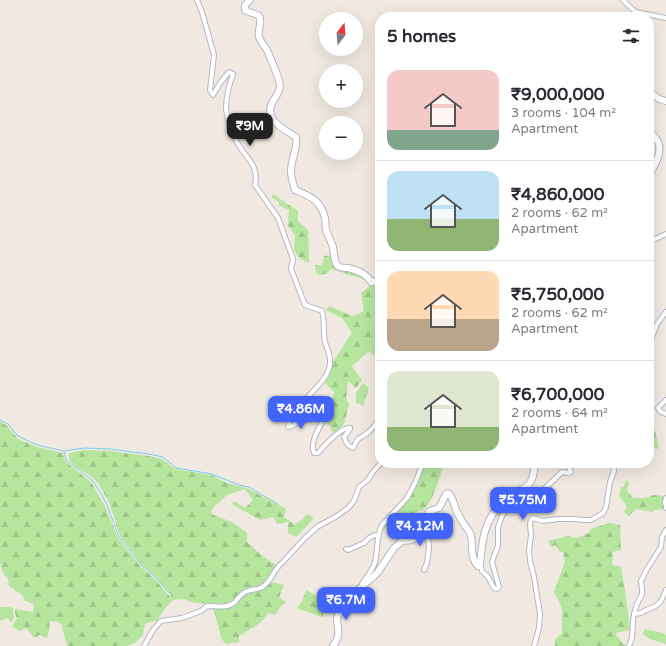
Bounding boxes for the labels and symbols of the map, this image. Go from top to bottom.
north arrow [319,12,363,56]
pin: ₹9M [231,113,269,147]
pin: ₹4.86M [268,396,334,430]
pin: ₹5.75M [490,487,556,521]
pin: ₹4.12M [387,513,453,547]
pin: ₹6.7M [318,587,374,621]

